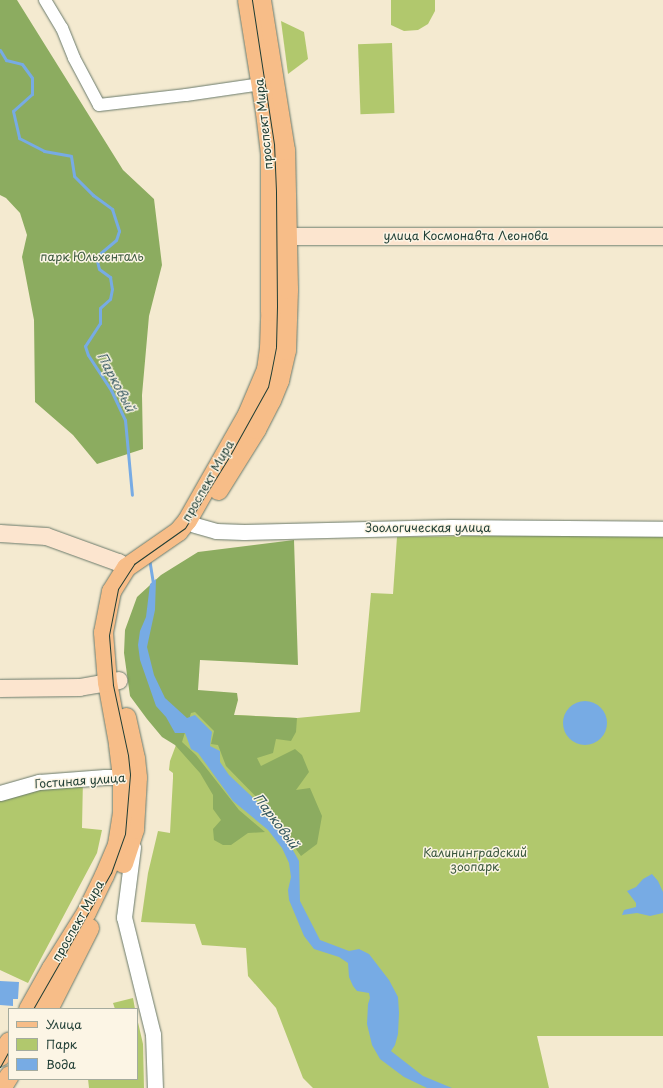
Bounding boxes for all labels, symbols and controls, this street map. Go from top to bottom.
street label: проспект Мира [252,78,276,170]
street label: улица Космонавта Леонова [383,229,549,243]
park label: парк Юльхенталь [40,250,144,264]
water label: Парковый [94,350,138,414]
street label: проспект Мира [179,438,237,524]
street label: Зоологическая улица [365,521,491,535]
street label: Гостиная улица [34,771,126,791]
water label: Парковый [250,790,302,852]
park label: Калининградский зоопарк [423,846,527,874]
street label: проспект Мира [49,878,107,964]
legend [8,1008,138,1080]
text: Улица [46,1015,82,1033]
text: Парк [46,1035,77,1053]
text: Вода [46,1055,76,1073]

